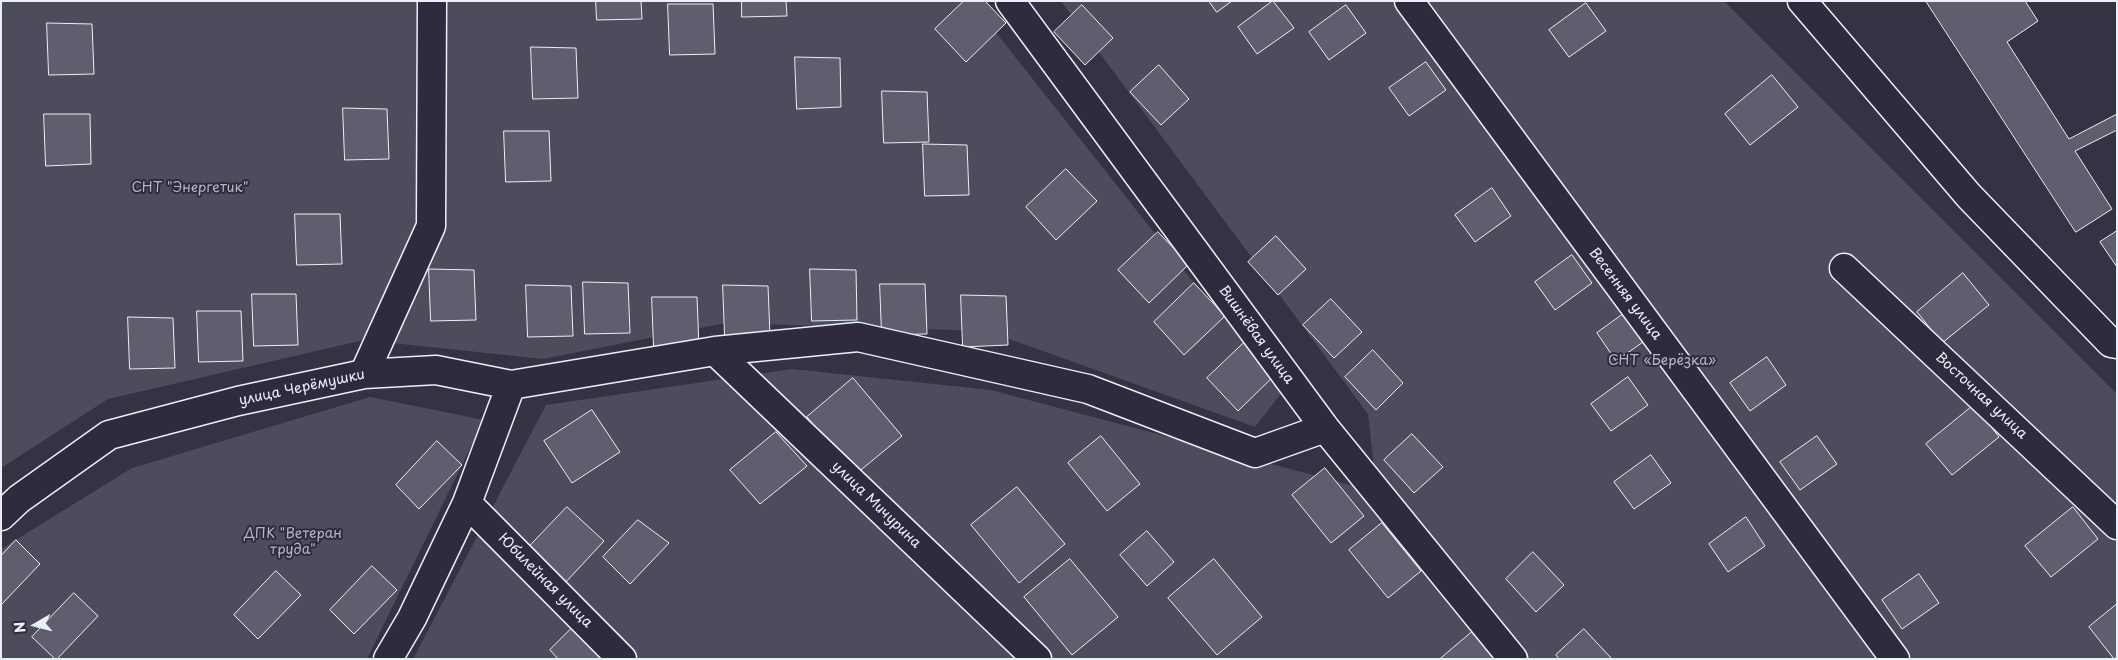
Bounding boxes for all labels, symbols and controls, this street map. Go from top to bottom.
park label: СНТ "Энергетик" [131,180,249,196]
street label: Весенняя улица [1585,245,1665,343]
street label: Вишнёвая улица [1215,283,1297,387]
street label: Восточная улица [1932,349,2030,443]
park label: СНТ «Берёзка» [1608,353,1716,369]
street label: улица Черёмушки [237,366,367,410]
street label: улица Мичурина [828,458,924,552]
park label: ДПК "Ветеран труда" [244,526,342,558]
street label: Юбилейная улица [494,530,596,632]
north arrow [10,600,60,650]
text: N [8,620,31,634]

